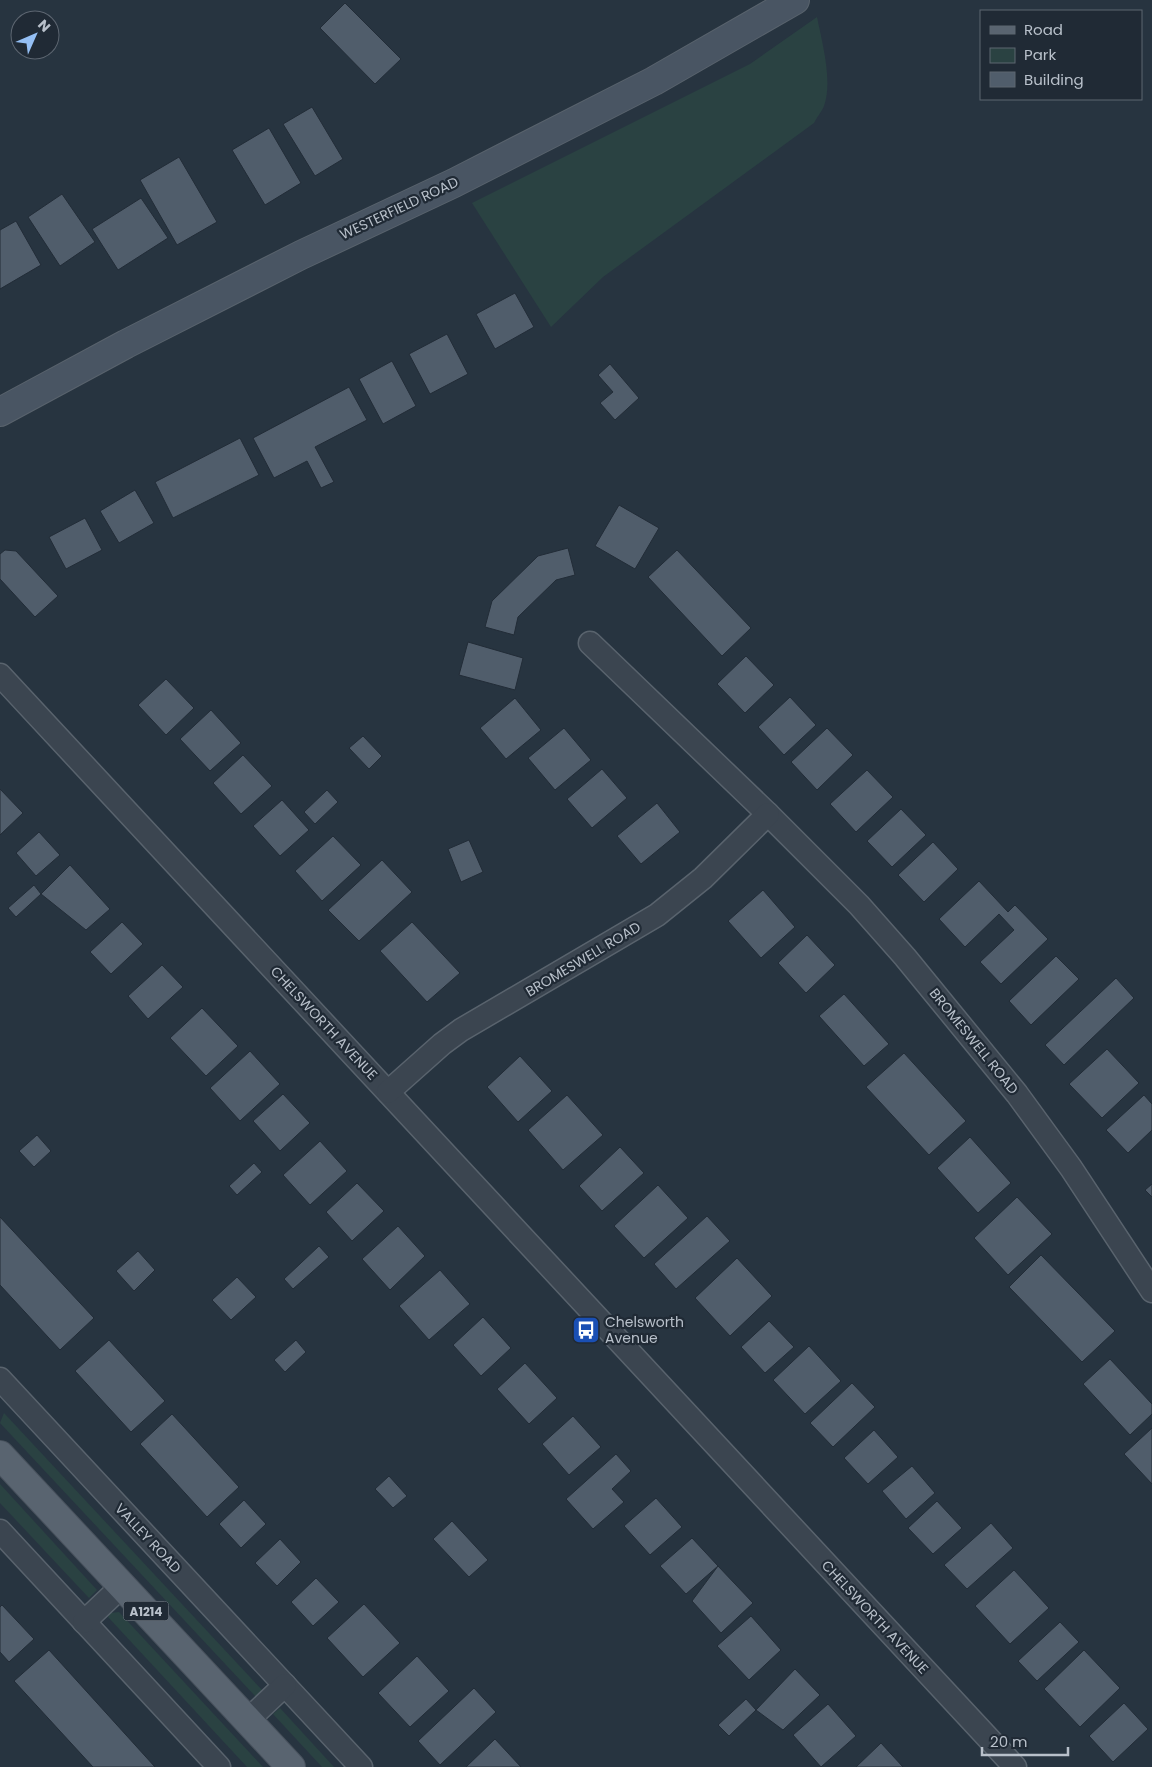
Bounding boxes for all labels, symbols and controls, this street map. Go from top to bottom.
north arrow [10,10,60,60]
legend [980,10,1142,100]
text: N [33,15,55,37]
text: Road [1024,19,1063,40]
text: Park [1024,44,1056,65]
text: Building [1024,69,1084,90]
street label: WESTERFIELD ROAD [337,172,462,244]
street label: BROMESWELL ROAD [522,917,644,1001]
street label: CHELSWORTH AVENUE [266,962,382,1084]
street label: BROMESWELL ROAD [925,984,1023,1098]
place label: Chelsworth Avenue [605,1312,684,1348]
bus stop icon: Chelsworth Avenue [571,1315,601,1345]
street label: VALLEY ROAD [110,1499,186,1577]
street label: CHELSWORTH AVENUE [817,1556,933,1678]
road number: A1214 [124,1602,168,1620]
scale bar [982,1724,1068,1756]
text: 20 m [990,1731,1028,1752]

